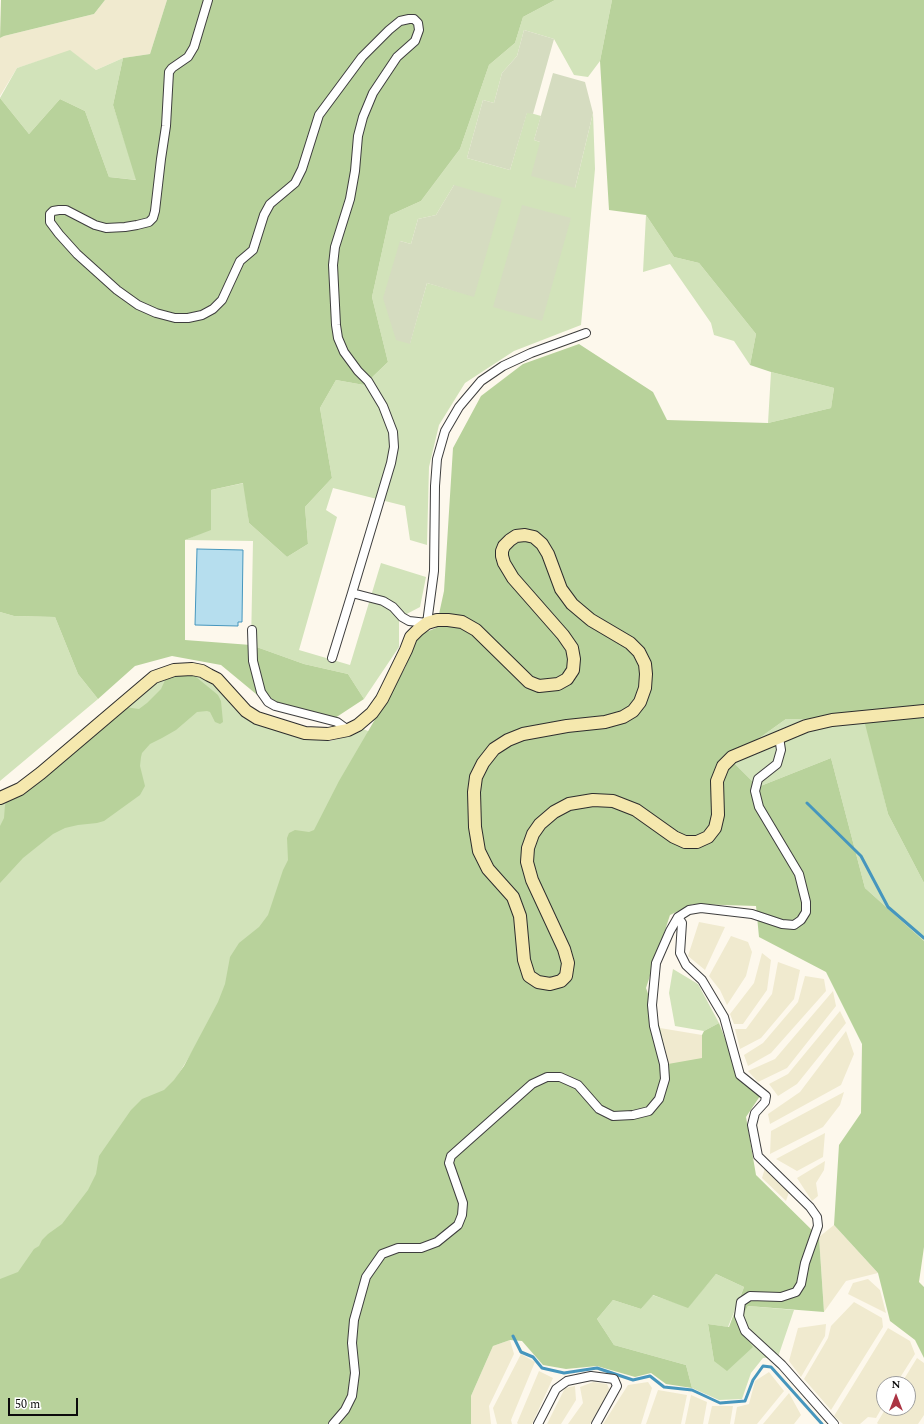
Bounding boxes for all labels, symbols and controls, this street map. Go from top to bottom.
north arrow [876,1376,916,1416]
text: N [892,1376,900,1393]
scale bar [10,1390,80,1416]
text: 50 m [15,1395,40,1414]

